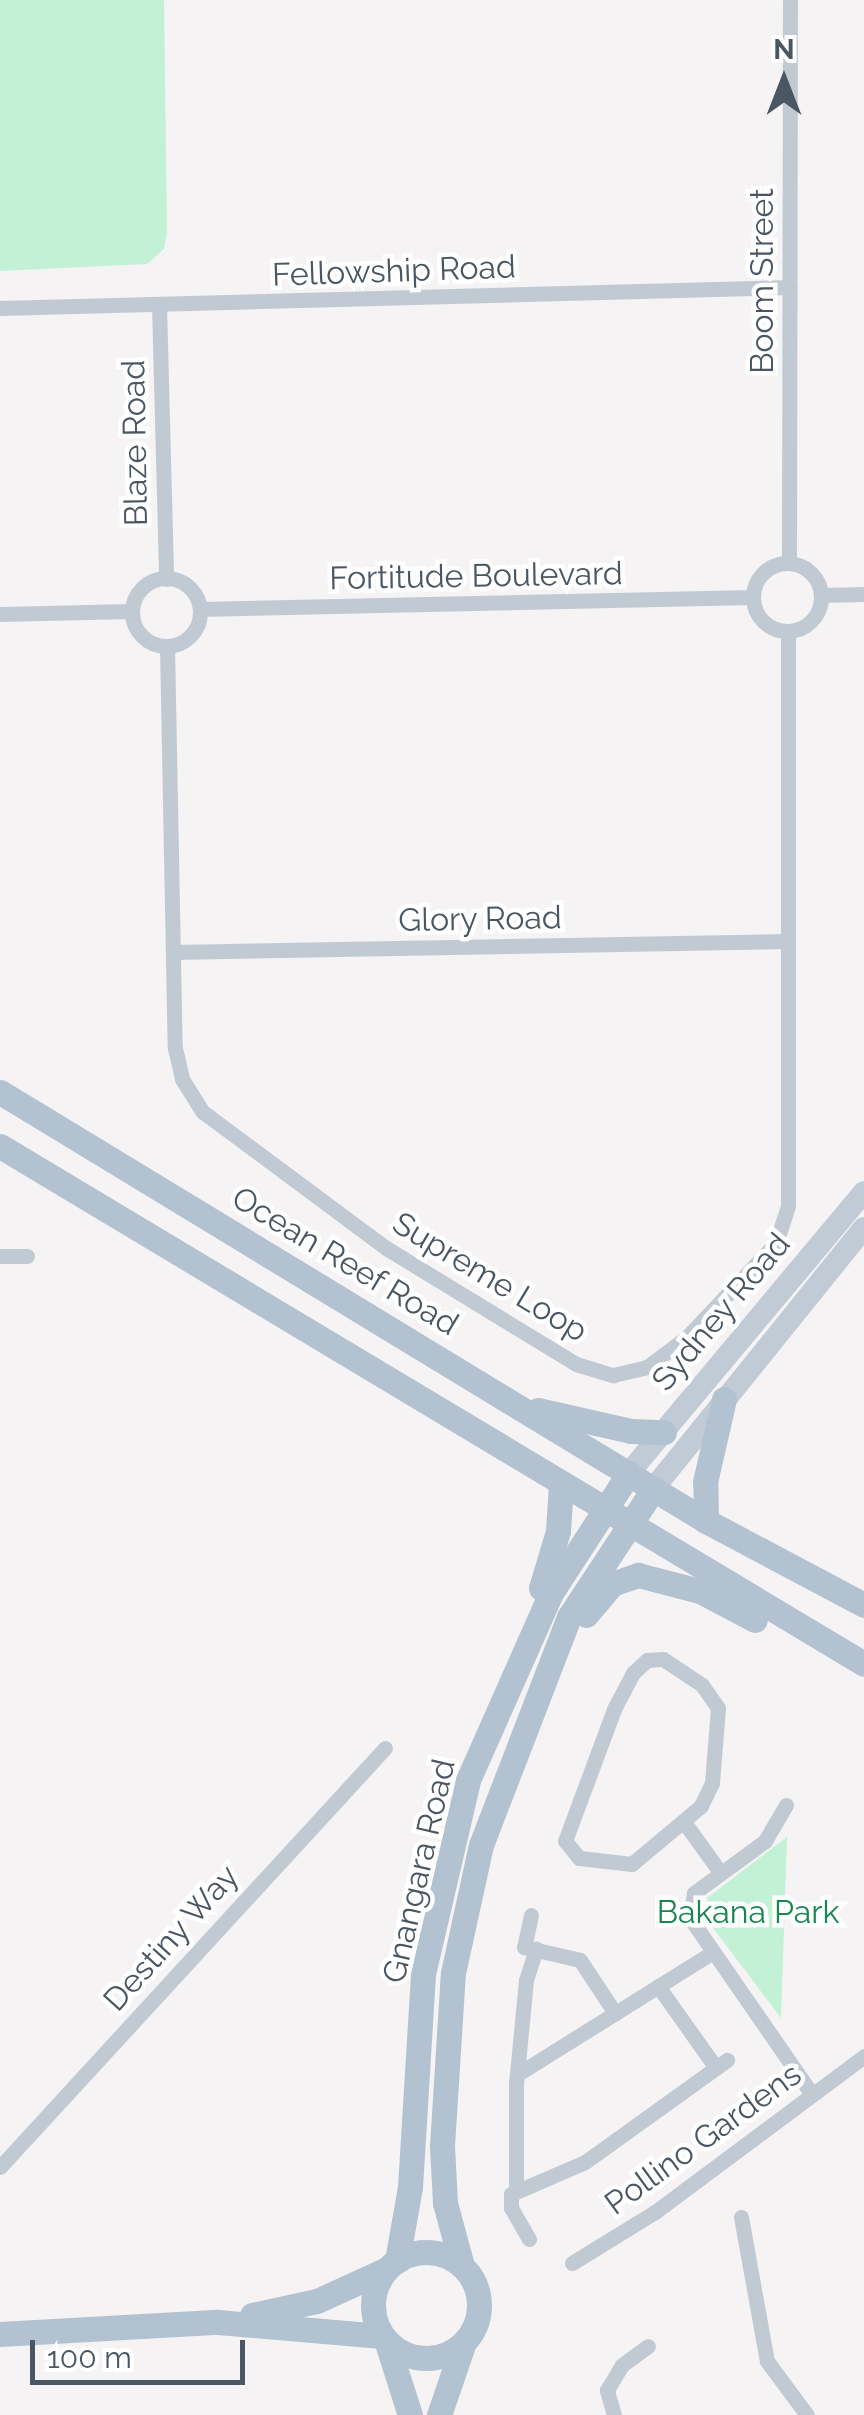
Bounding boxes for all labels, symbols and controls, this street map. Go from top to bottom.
north arrow [734,30,834,130]
text: N [773,33,795,66]
street label: Boom Street [743,188,781,374]
street label: Fellowship Road [272,248,516,294]
street label: Blaze Road [114,359,156,527]
street label: Fortitude Boulevard [329,554,623,598]
street label: Glory Road [398,898,562,940]
street label: Ocean Reef Road [225,1178,465,1344]
street label: Supreme Loop [386,1204,594,1350]
street label: Sydney Road [644,1225,798,1399]
street label: Gnangara Road [375,1755,463,1987]
street label: Destiny Way [95,1857,247,2019]
park label: Bakana Park [657,1893,839,1931]
street label: Pollino Gardens [598,2055,808,2223]
scale bar [35,2320,250,2382]
text: 100 m [47,2340,132,2375]

